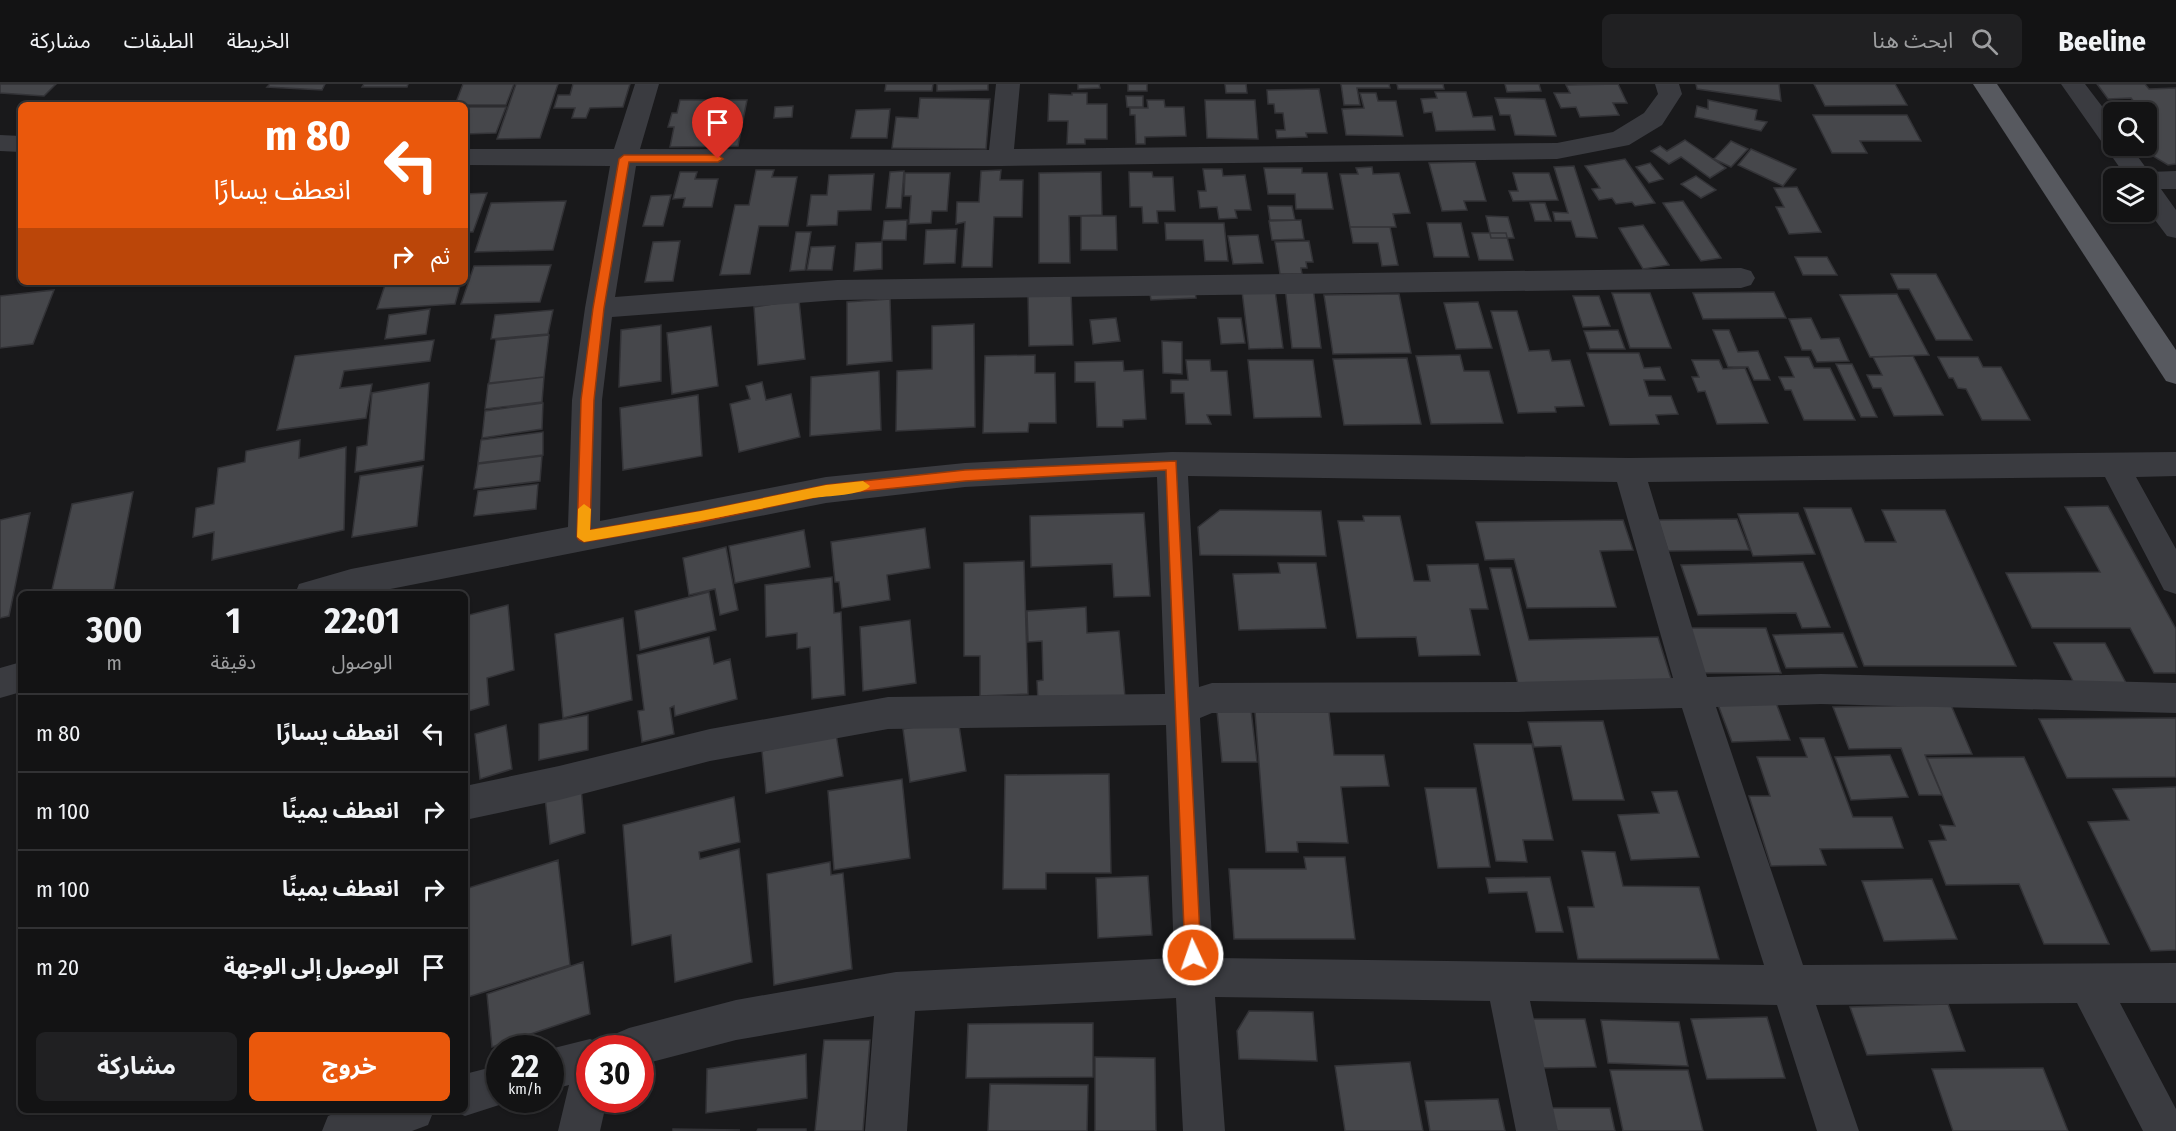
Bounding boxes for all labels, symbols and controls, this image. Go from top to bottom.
search box [1602,14,2022,68]
icon: search [1968,25,2001,58]
text: Beeline [2058,25,2146,58]
text: ابحث هنا [1872,27,1953,54]
text: مشاركة [30,28,91,54]
text: الطبقات [124,28,194,54]
text: الخريطة [227,28,290,54]
pin [692,97,743,159]
map controls [2103,102,2157,222]
button: search [2103,102,2157,156]
icon: arrive [701,106,734,139]
text: 80 m [265,111,351,161]
icon: left [372,126,450,204]
button: layers [2103,168,2157,222]
text: انعطف يسارًا [214,174,351,206]
icon: right [386,240,419,273]
text: ثم [431,243,450,270]
text: 1 [226,599,241,643]
text: 22:01 [324,599,400,643]
text: 300 [86,608,142,652]
text: دقيقة [211,650,256,674]
text: الوصول [332,650,392,674]
text: m [107,651,122,675]
icon: left [417,717,450,750]
text: انعطف يسارًا [276,719,399,746]
text: 80 m [36,720,81,747]
icon: right [417,795,450,828]
text: انعطف يمينًا [282,797,399,824]
text: 100 m [36,798,90,825]
icon: right [417,873,450,906]
text: انعطف يمينًا [282,875,399,902]
text: 100 m [36,876,90,903]
position arrow [1161,923,1225,987]
icon: arrive [417,951,450,984]
text: الوصول إلى الوجهة [224,953,399,980]
text: 20 m [36,954,79,981]
button: مشاركة [36,1032,237,1101]
button: خروج [249,1032,450,1101]
speed limit sign: 30 [576,1035,654,1113]
text: 22 [511,1049,539,1085]
text: km/h [508,1080,542,1098]

